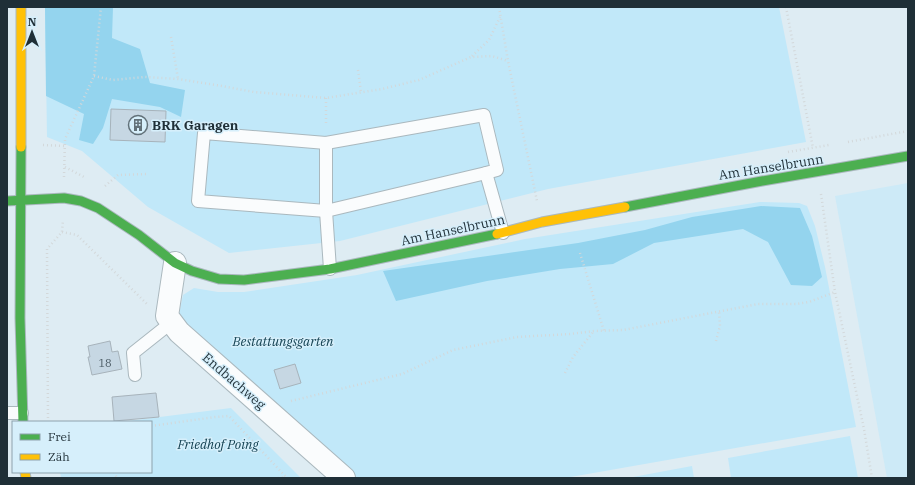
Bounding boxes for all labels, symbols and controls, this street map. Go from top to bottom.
north arrow [12,12,52,52]
text: N [28,15,37,29]
building icon: BRK Garagen [127,114,149,136]
place label: BRK Garagen [152,117,239,134]
street label: Am Hanselbrunn [718,150,824,184]
street label: Am Hanselbrunn [400,211,506,249]
park label: Bestattungsgarten [232,333,334,350]
street label: Endbachweg [199,349,269,413]
house number: 18 [98,356,112,370]
legend [12,421,152,473]
text: Frei [48,429,71,444]
park label: Friedhof Poing [176,436,259,453]
text: Zäh [48,449,70,464]

